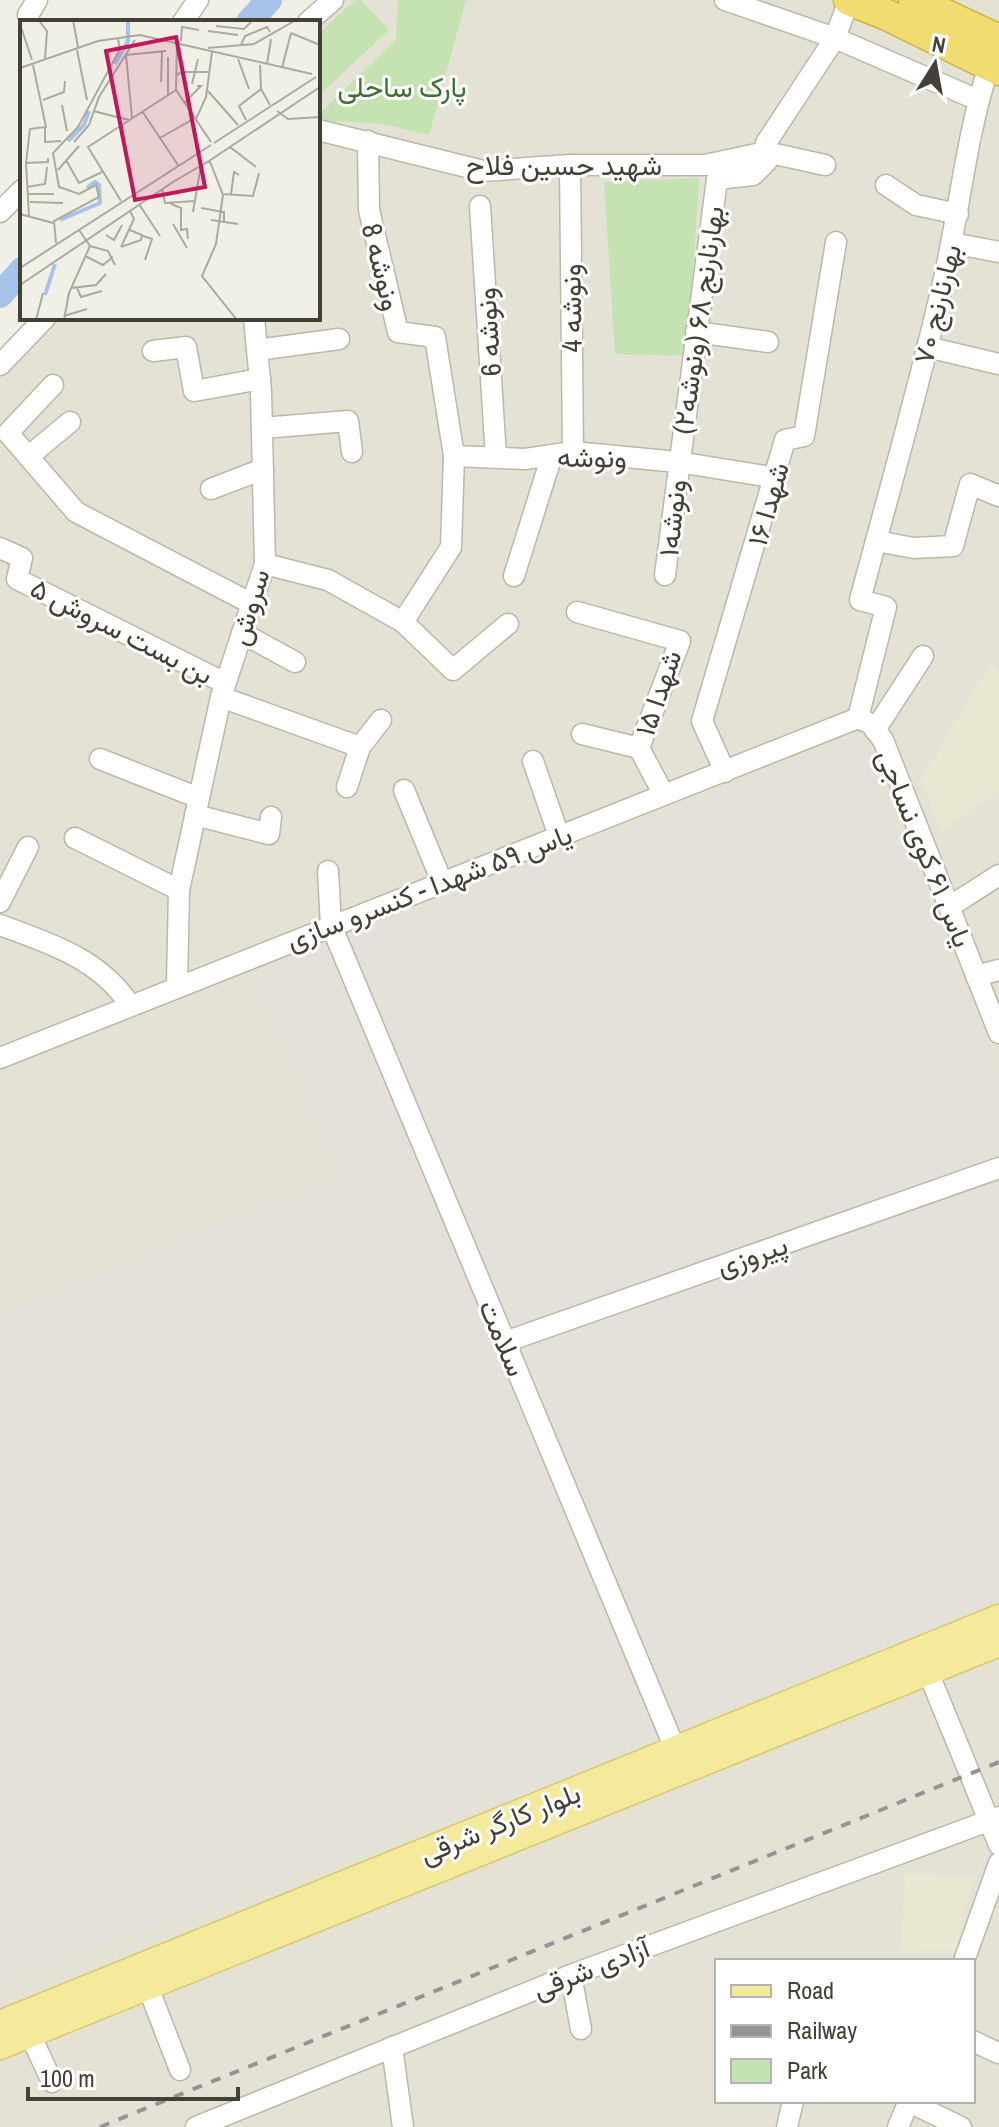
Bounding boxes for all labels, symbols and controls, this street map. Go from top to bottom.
inset map [20,20,320,320]
north arrow [895,24,975,104]
text: N [930,28,948,60]
park label: پارک ساحلی [337,68,467,106]
street label: شهید حسین فلاح [466,146,662,184]
street label: بهارنارنج ۶۸ (ونوشه۲) [663,204,734,437]
street label: ونوشه 8 [353,219,411,315]
street label: بهارنارنج ۷۰ [904,240,971,368]
street label: ونوشه 4 [551,263,591,353]
street label: ونوشه 6 [466,286,510,378]
street label: ونوشه [557,437,627,477]
street label: شهدا ۱۶ [738,458,798,550]
street label: ونوشه۱ [649,477,695,559]
street label: سروش [219,564,279,650]
street label: بن بست سروش ۵ [24,569,220,693]
street label: شهدا ۱۵ [626,645,690,741]
street label: یاس ۶۱ کوی نساجی [868,743,982,953]
street label: یاس ۵۹ شهدا - کنسرو سازی [281,815,577,959]
street label: پیروزی [711,1225,793,1285]
street label: سلامت [470,1294,536,1382]
street label: بلوار کارگر شرقی [414,1773,586,1873]
street label: آزادی شرقی [527,1927,657,2008]
legend [715,1959,975,2103]
text: Road [787,1974,834,2006]
text: Railway [787,2014,857,2046]
scale bar [28,2051,238,2101]
text: Park [787,2054,828,2086]
text: 100 m [40,2062,95,2094]

